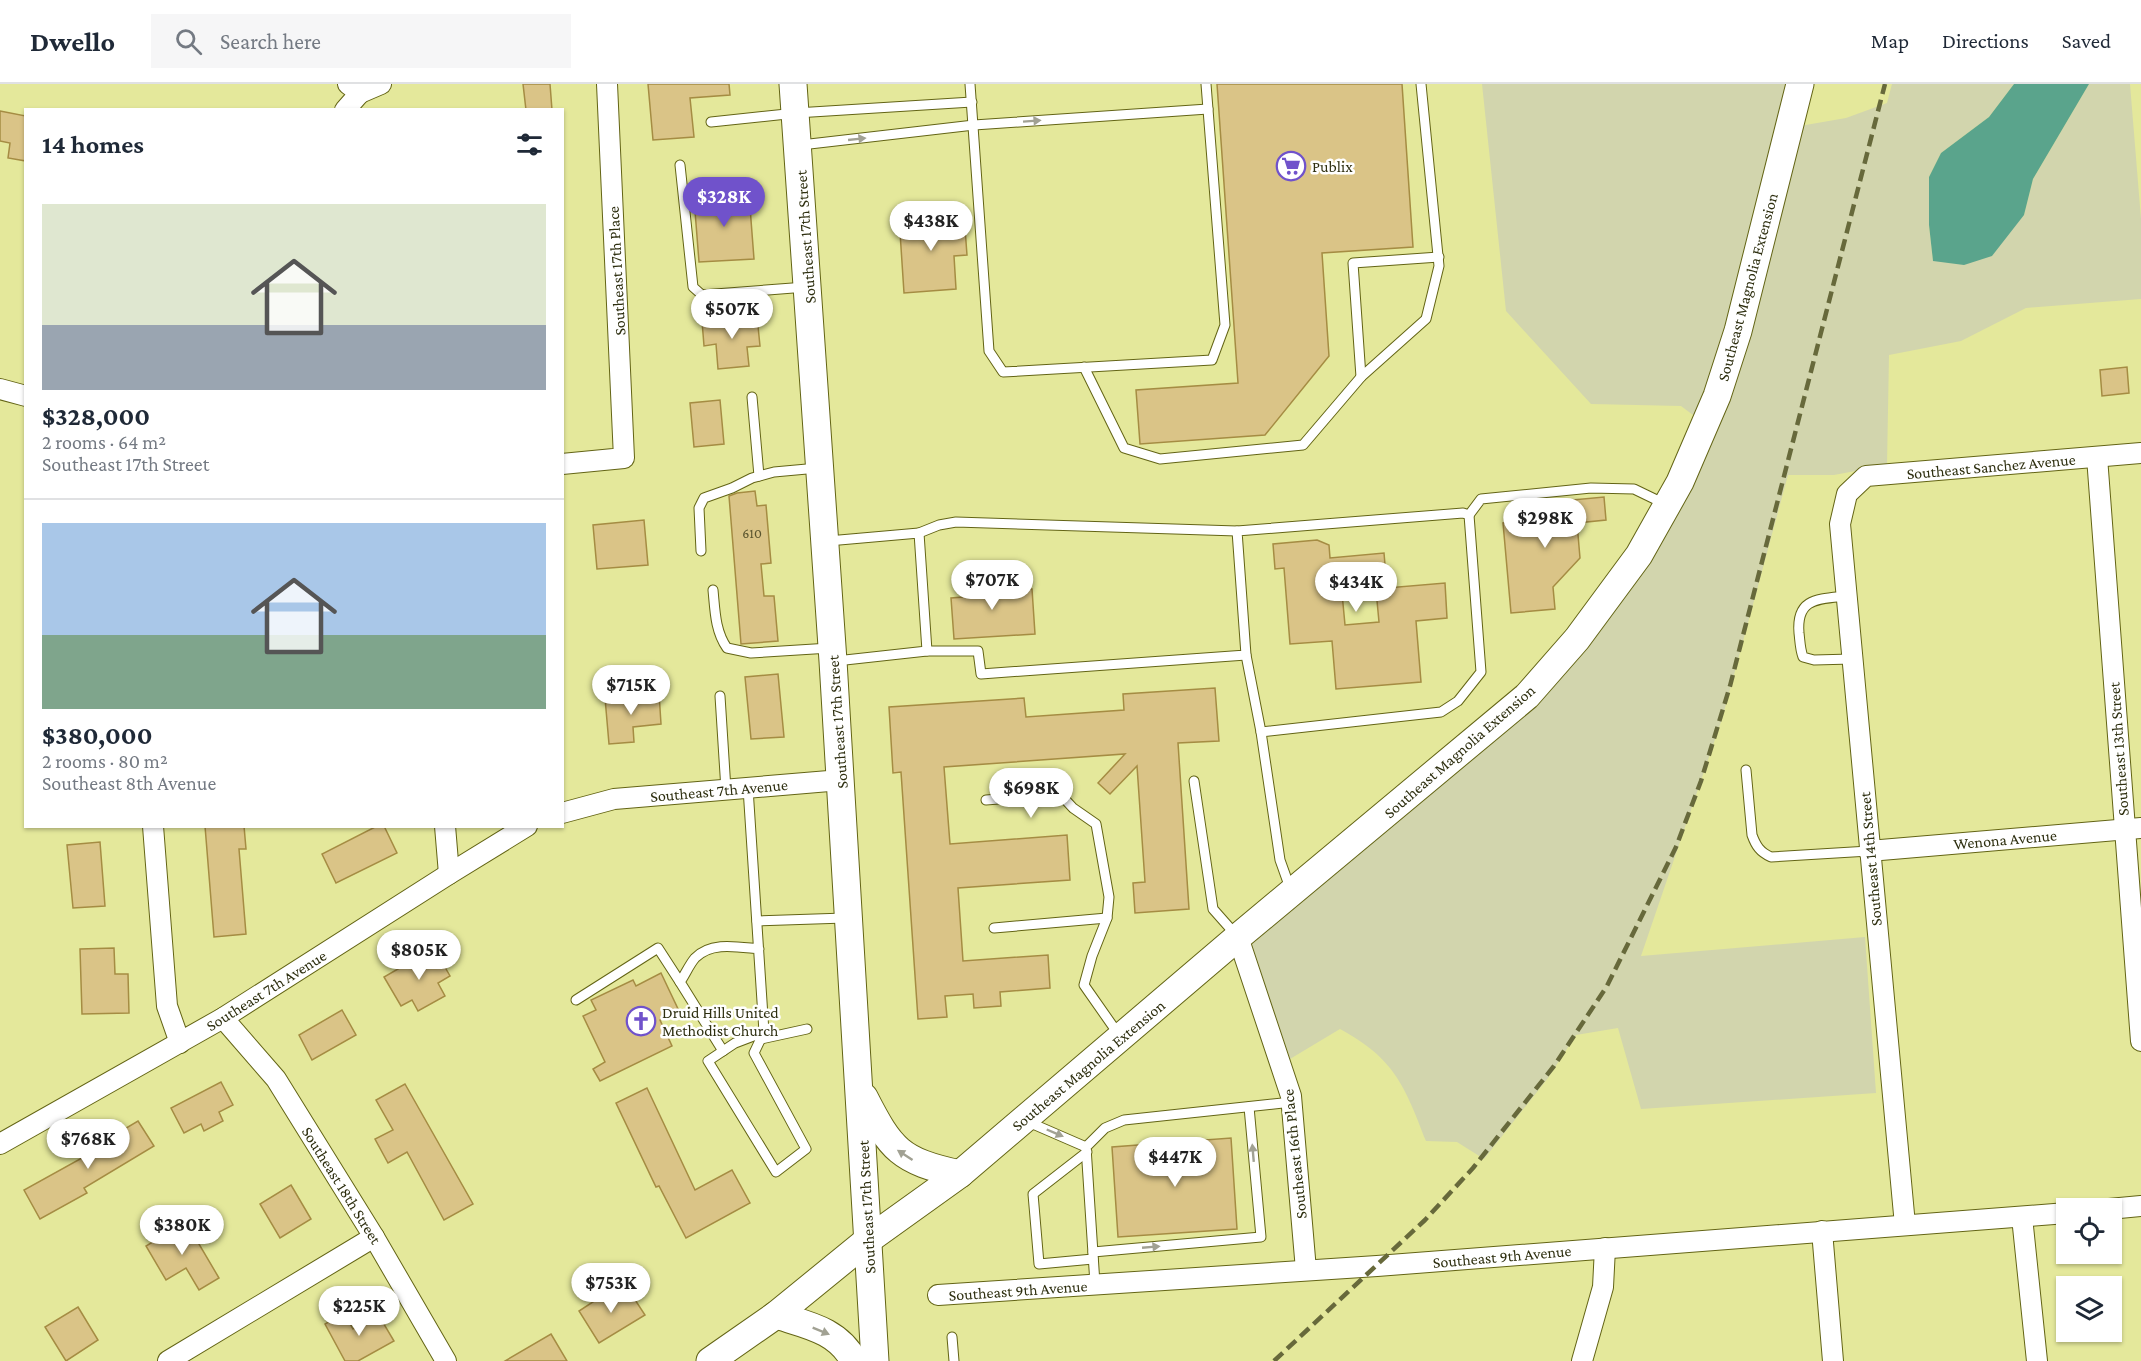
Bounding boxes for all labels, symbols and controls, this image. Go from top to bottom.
search box [151,14,571,68]
icon: search [172,25,205,58]
text: Dwello [30,26,115,57]
text: Search here [220,29,321,54]
text: Map [1871,29,1909,53]
text: Directions [1942,29,2029,53]
text: Saved [2062,29,2111,53]
one-way arrow [1023,117,1042,126]
icon: filters [513,128,546,161]
text: 14 homes [42,130,144,159]
one-way arrow [847,134,866,143]
supermarket icon: Publix [1275,150,1307,182]
place label: Publix [1312,158,1353,175]
street label: Southeast 17th Street [792,169,819,304]
pin: $328K [682,177,766,228]
text: $328K [697,185,751,207]
street label: Southeast Magnolia Extension [1714,191,1782,383]
pin: $438K [889,201,973,252]
street label: Southeast 17th Place [605,206,628,336]
text: $438K [904,209,958,231]
icon: home [240,243,348,351]
pin: $507K [690,289,774,340]
text: $507K [705,297,759,319]
text: $328,000 [42,402,150,431]
text: 2 rooms · 64 m² [42,431,166,453]
street label: Southeast Sanchez Avenue [1906,451,2076,482]
text: Southeast 17th Street [42,453,209,475]
pin: $298K [1503,498,1587,549]
text: $298K [1517,506,1573,528]
house number: 610 [742,525,762,541]
pin: $707K [950,560,1034,611]
icon: home [240,562,348,670]
pin: $434K [1314,562,1398,613]
text: $707K [965,568,1019,590]
text: $434K [1329,570,1383,592]
street label: Southeast 17th Street [824,654,851,789]
pin: $715K [589,665,673,716]
text: $715K [606,673,656,695]
street label: Southeast Magnolia Extension [1380,681,1539,822]
street label: Southeast 13th Street [2105,681,2132,816]
text: $380,000 [42,721,152,750]
text: 2 rooms · 80 m² [42,750,168,772]
pin: $698K [989,768,1073,819]
text: Southeast 8th Avenue [42,772,216,794]
street label: Southeast 7th Avenue [650,776,789,805]
text: $698K [1003,776,1059,798]
street label: Southeast 14th Street [1856,790,1885,927]
street label: Wenona Avenue [1953,827,2057,852]
pin: $805K [377,930,461,981]
text: $805K [391,938,447,960]
street label: Southeast 7th Avenue [203,947,329,1034]
street label: Southeast Magnolia Extension [1008,996,1169,1135]
place label: Druid Hills United Methodist Church [662,1004,779,1039]
church icon: Druid Hills United Methodist Church [625,1005,657,1037]
street label: Southeast 16th Place [1279,1088,1310,1220]
pin: $768K [46,1119,130,1170]
street label: Southeast 18th Street [299,1124,385,1248]
text: $768K [61,1127,115,1149]
one-way arrow [1046,1129,1063,1138]
pin: $447K [1133,1137,1217,1188]
street label: Southeast 17th Street [854,1139,878,1274]
one-way arrow [1249,1143,1258,1162]
text: $447K [1148,1145,1202,1167]
one-way arrow [897,1149,914,1160]
map controls [2056,1198,2122,1342]
button: locate [2056,1198,2122,1264]
pin: $380K [140,1205,224,1256]
text: $380K [154,1213,210,1235]
one-way arrow [1142,1242,1161,1252]
street label: Southeast 9th Avenue [1432,1242,1572,1271]
pin: $753K [569,1263,653,1314]
text: $753K [585,1271,637,1293]
button: layers [2056,1276,2122,1342]
street label: Southeast 9th Avenue [948,1277,1088,1304]
pin: $225K [317,1286,401,1337]
text: $225K [333,1294,385,1316]
one-way arrow [812,1326,830,1336]

